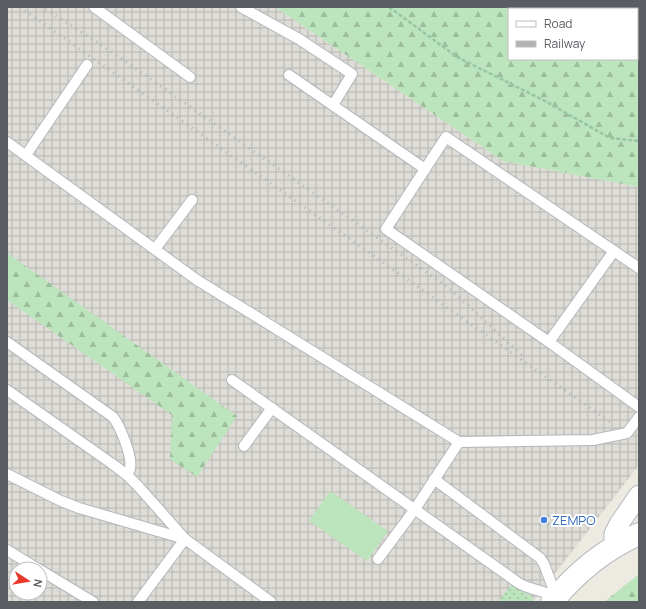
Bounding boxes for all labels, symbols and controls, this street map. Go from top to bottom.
legend [508,8,638,60]
text: Road [544,15,572,32]
text: Railway [544,35,586,52]
place label: ZEMPO [552,511,596,529]
marker: ZEMPO [539,515,549,525]
north arrow [8,561,48,601]
text: N [30,578,46,589]

